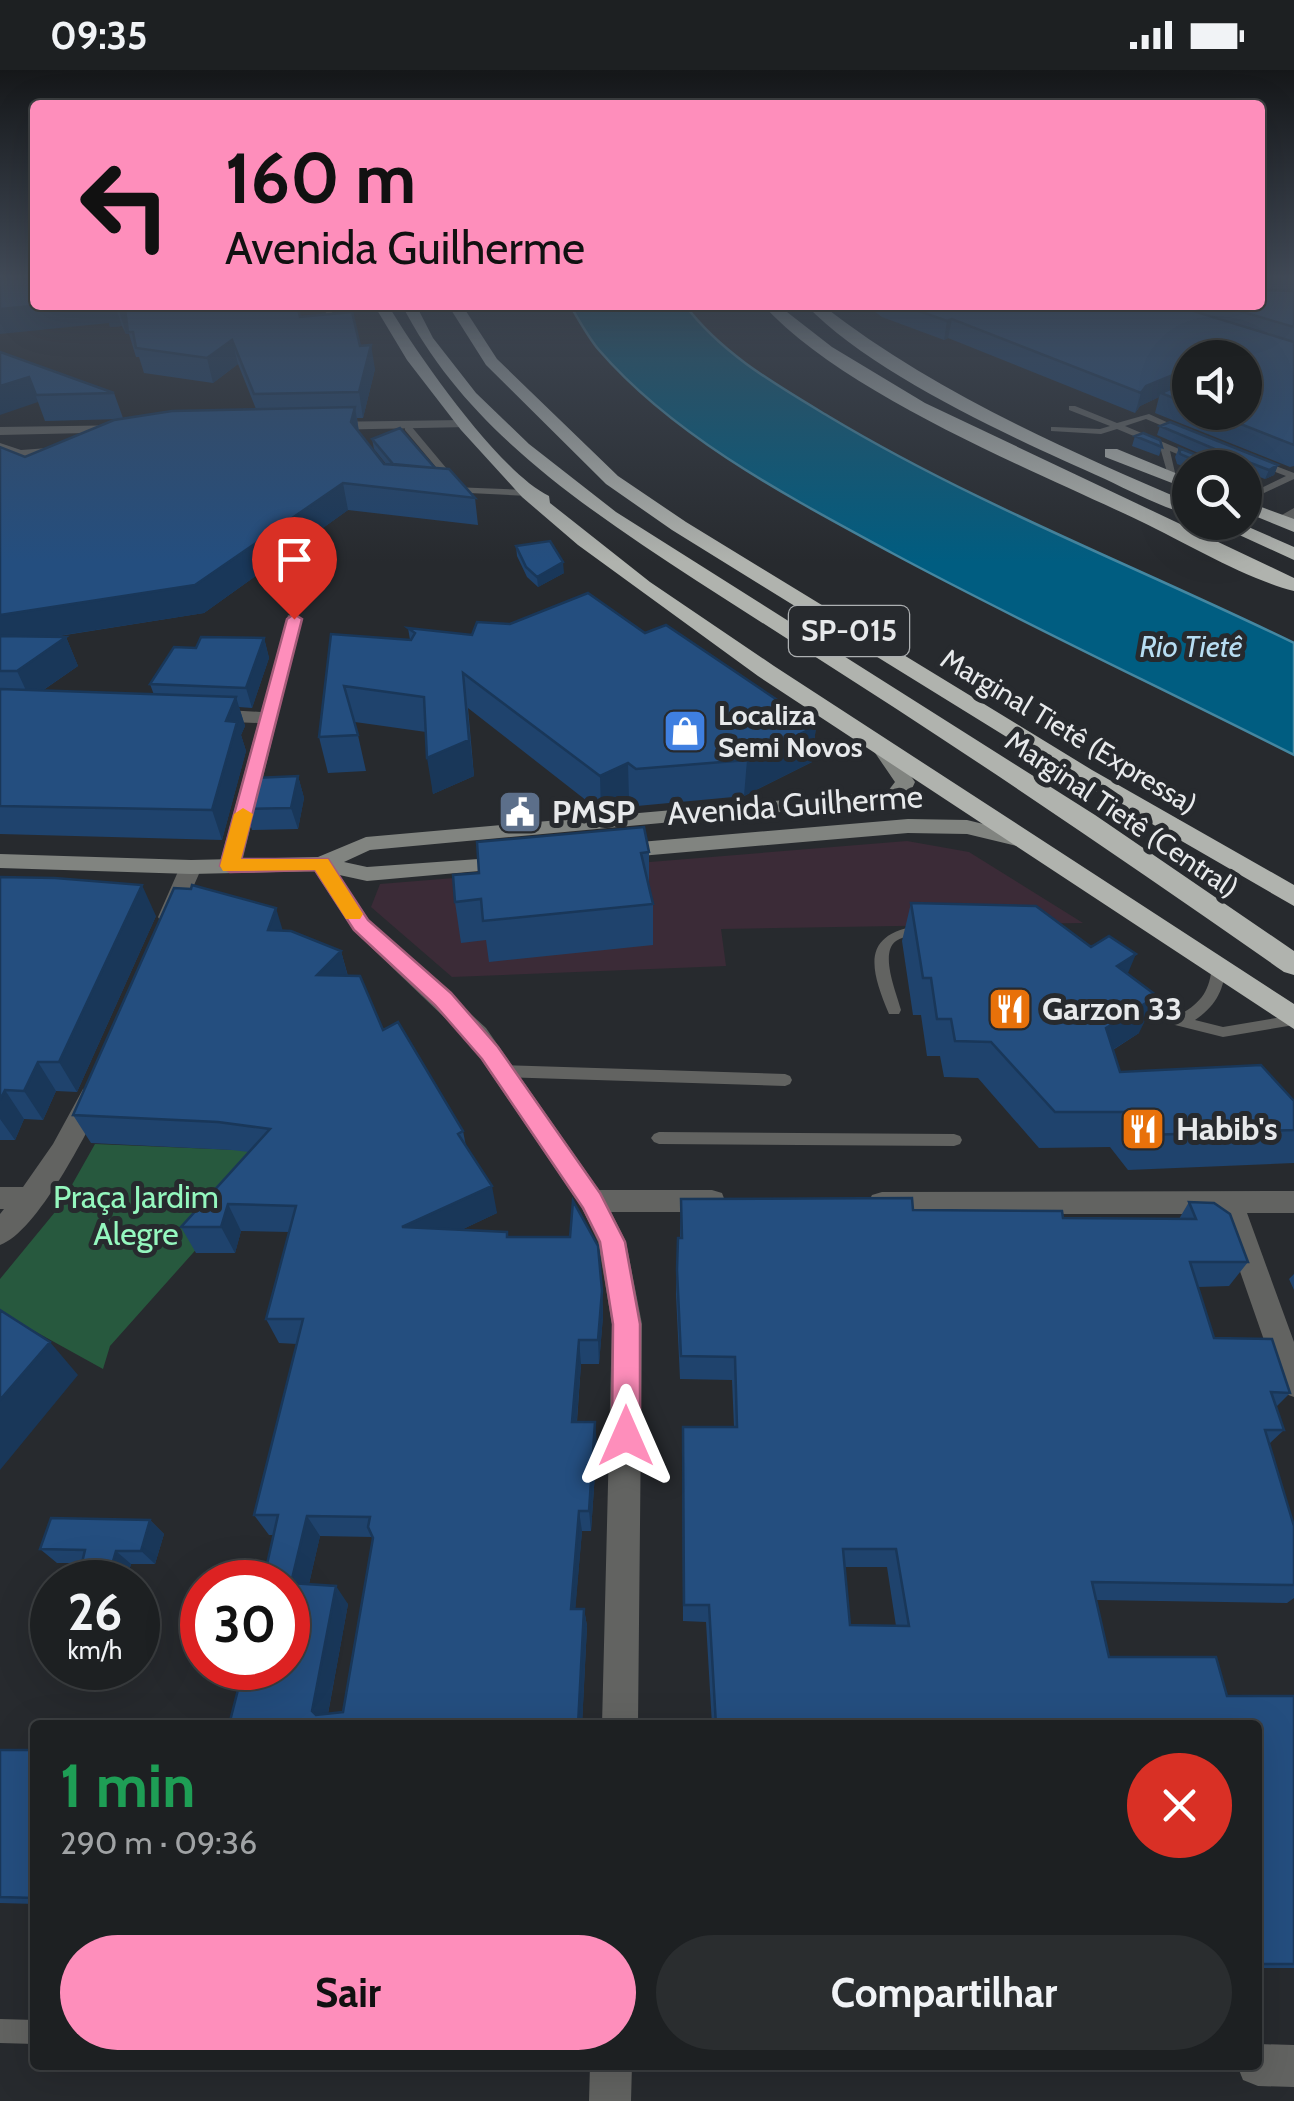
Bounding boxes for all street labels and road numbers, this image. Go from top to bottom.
road number: SP-015 [789,606,909,656]
street label: Marginal Tietê (Expressa) [935,641,1203,821]
street label: Marginal Tietê (Central) [999,723,1245,905]
street label: Avenida Guilherme [666,776,924,833]

